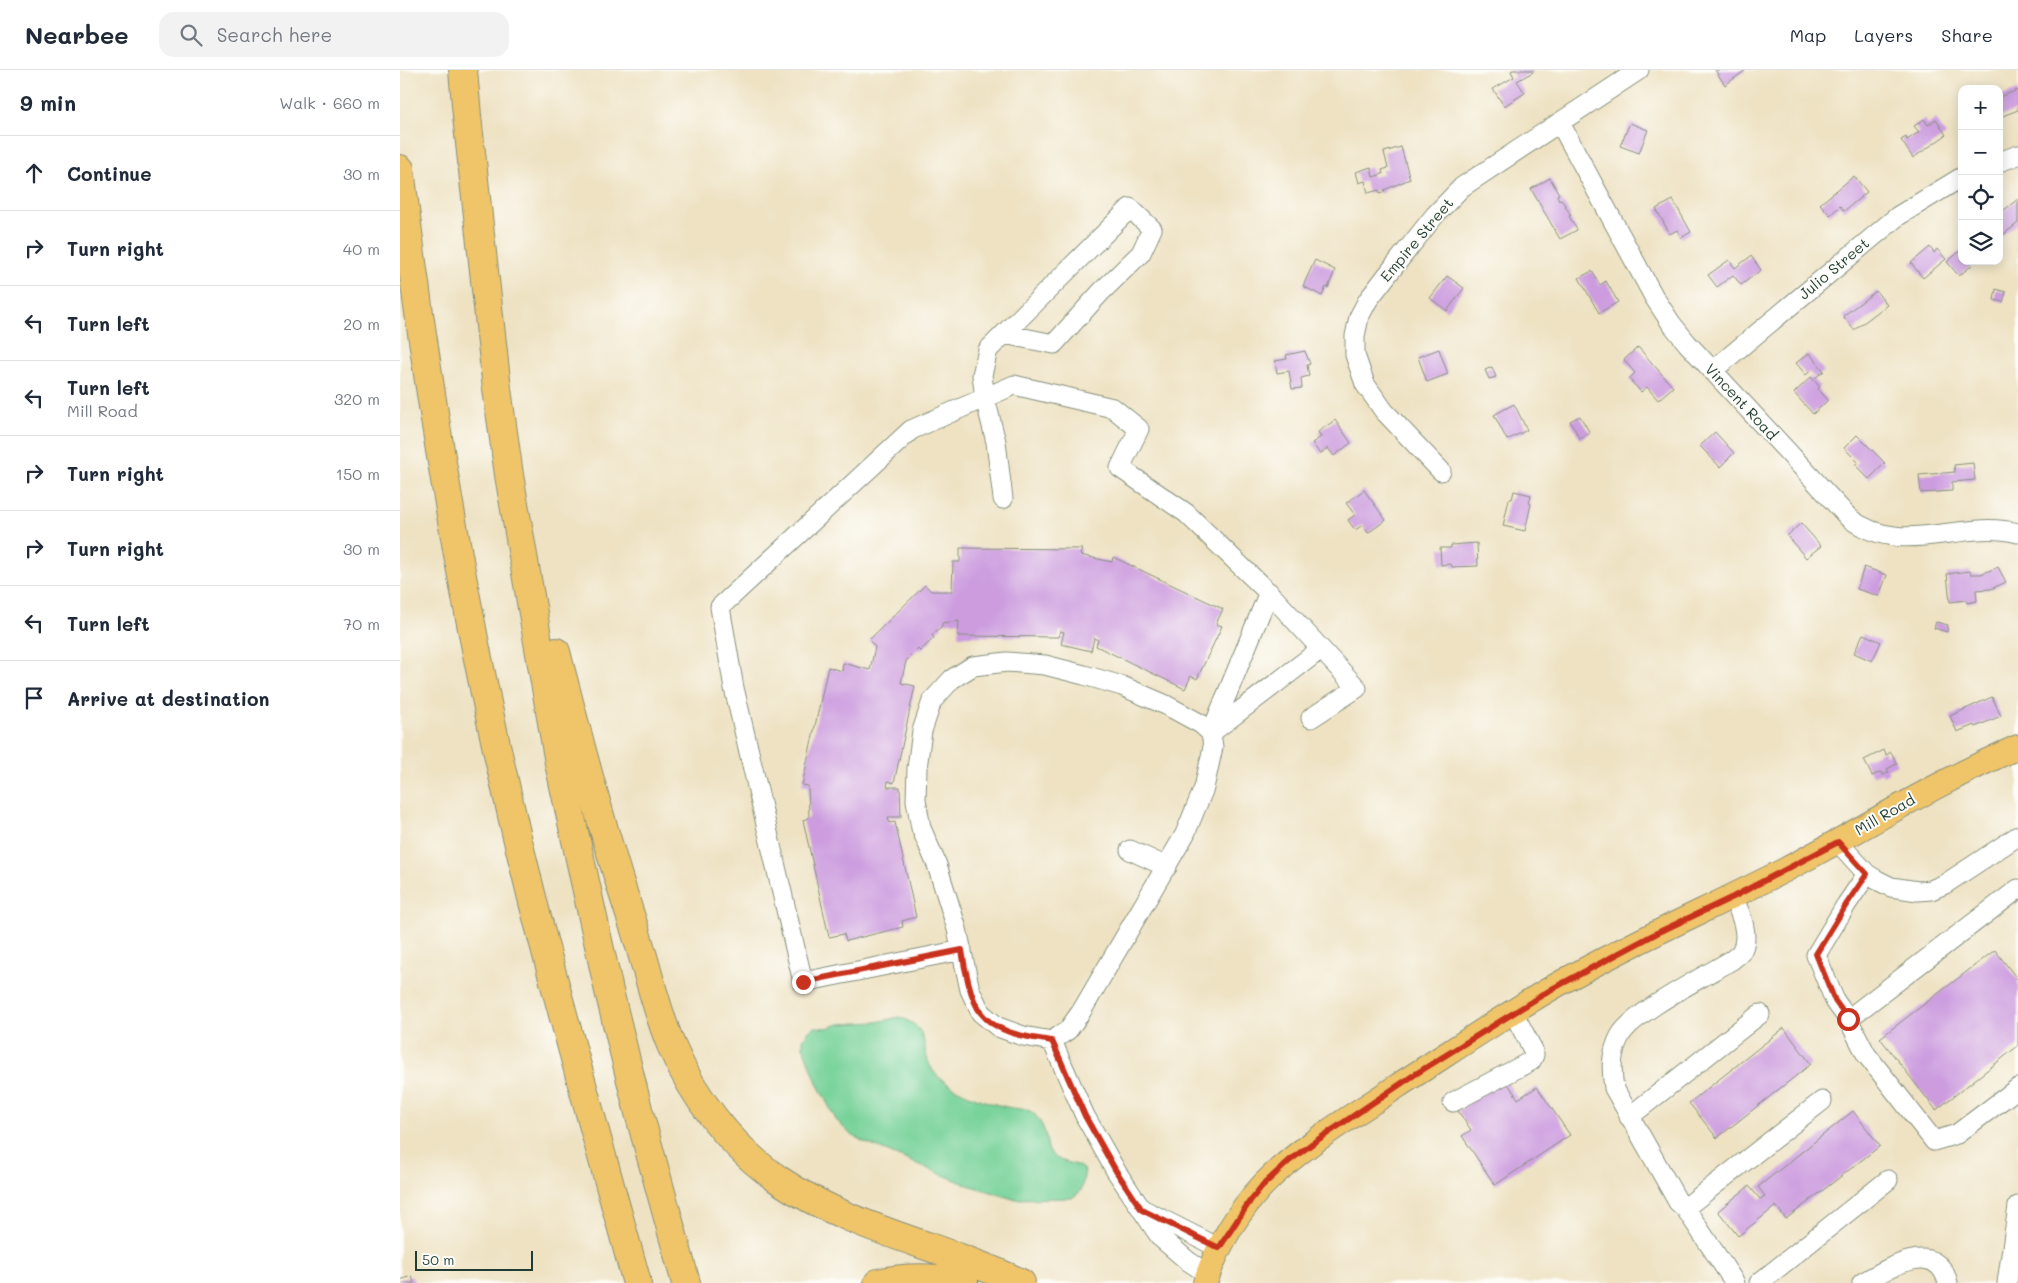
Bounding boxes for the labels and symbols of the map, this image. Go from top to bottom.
street label: Empire Street [1375,193,1457,286]
street label: Julio Street [1794,233,1873,304]
street label: Vincent Road [1701,359,1782,444]
street label: Mill Road [1851,789,1918,839]
route end [792,971,815,994]
route start [1837,1008,1860,1031]
scale bar [415,1248,532,1271]

